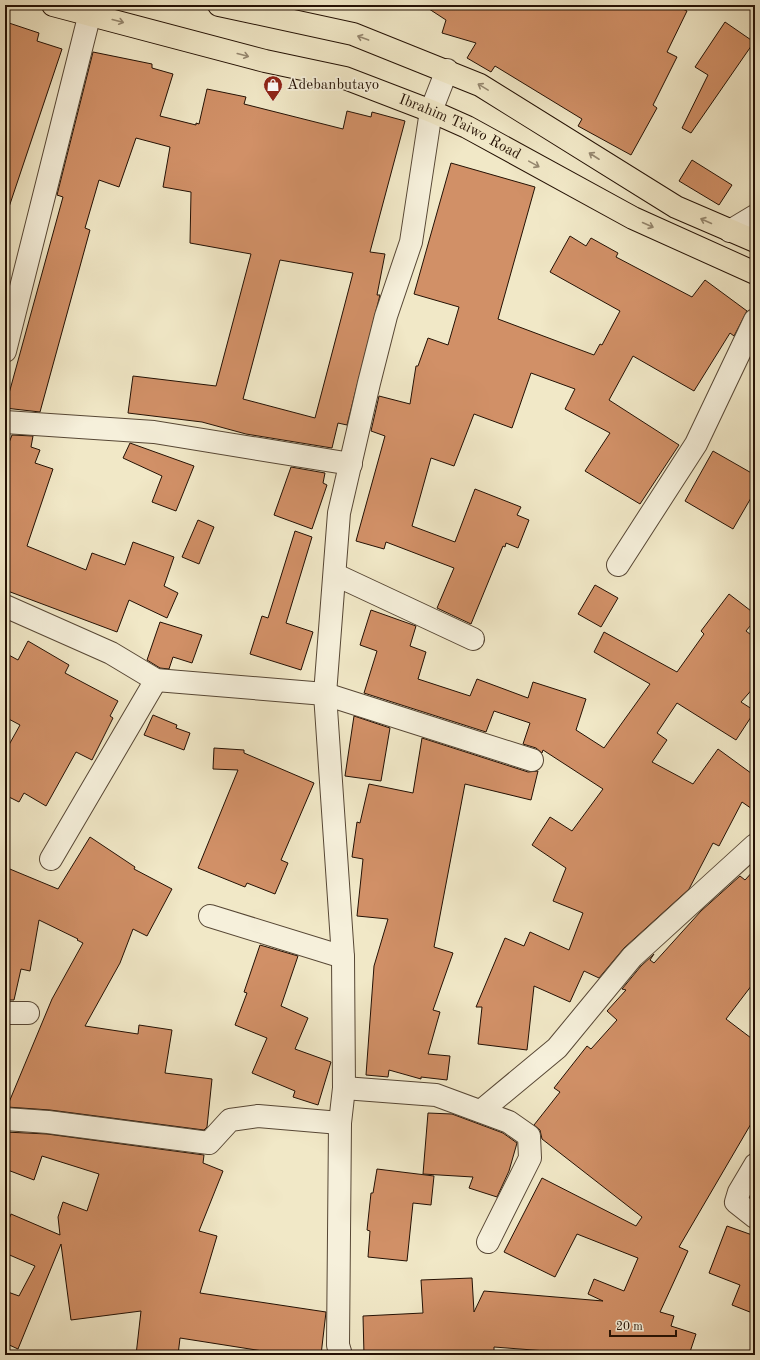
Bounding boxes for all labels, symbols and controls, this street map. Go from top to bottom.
one-way arrow [111,18,124,25]
one-way arrow [357,34,370,41]
one-way arrow [237,52,250,59]
shop icon: Adebanbutayo [262,74,284,102]
place label: Adebanbutayo [287,78,379,93]
one-way arrow [477,83,489,91]
street label: Ibrahim Taiwo Road [397,92,523,162]
one-way arrow [589,152,600,160]
one-way arrow [528,160,540,168]
one-way arrow [701,216,713,224]
one-way arrow [642,222,654,229]
scale bar [610,1312,676,1338]
text: 20 m [616,1321,643,1333]

